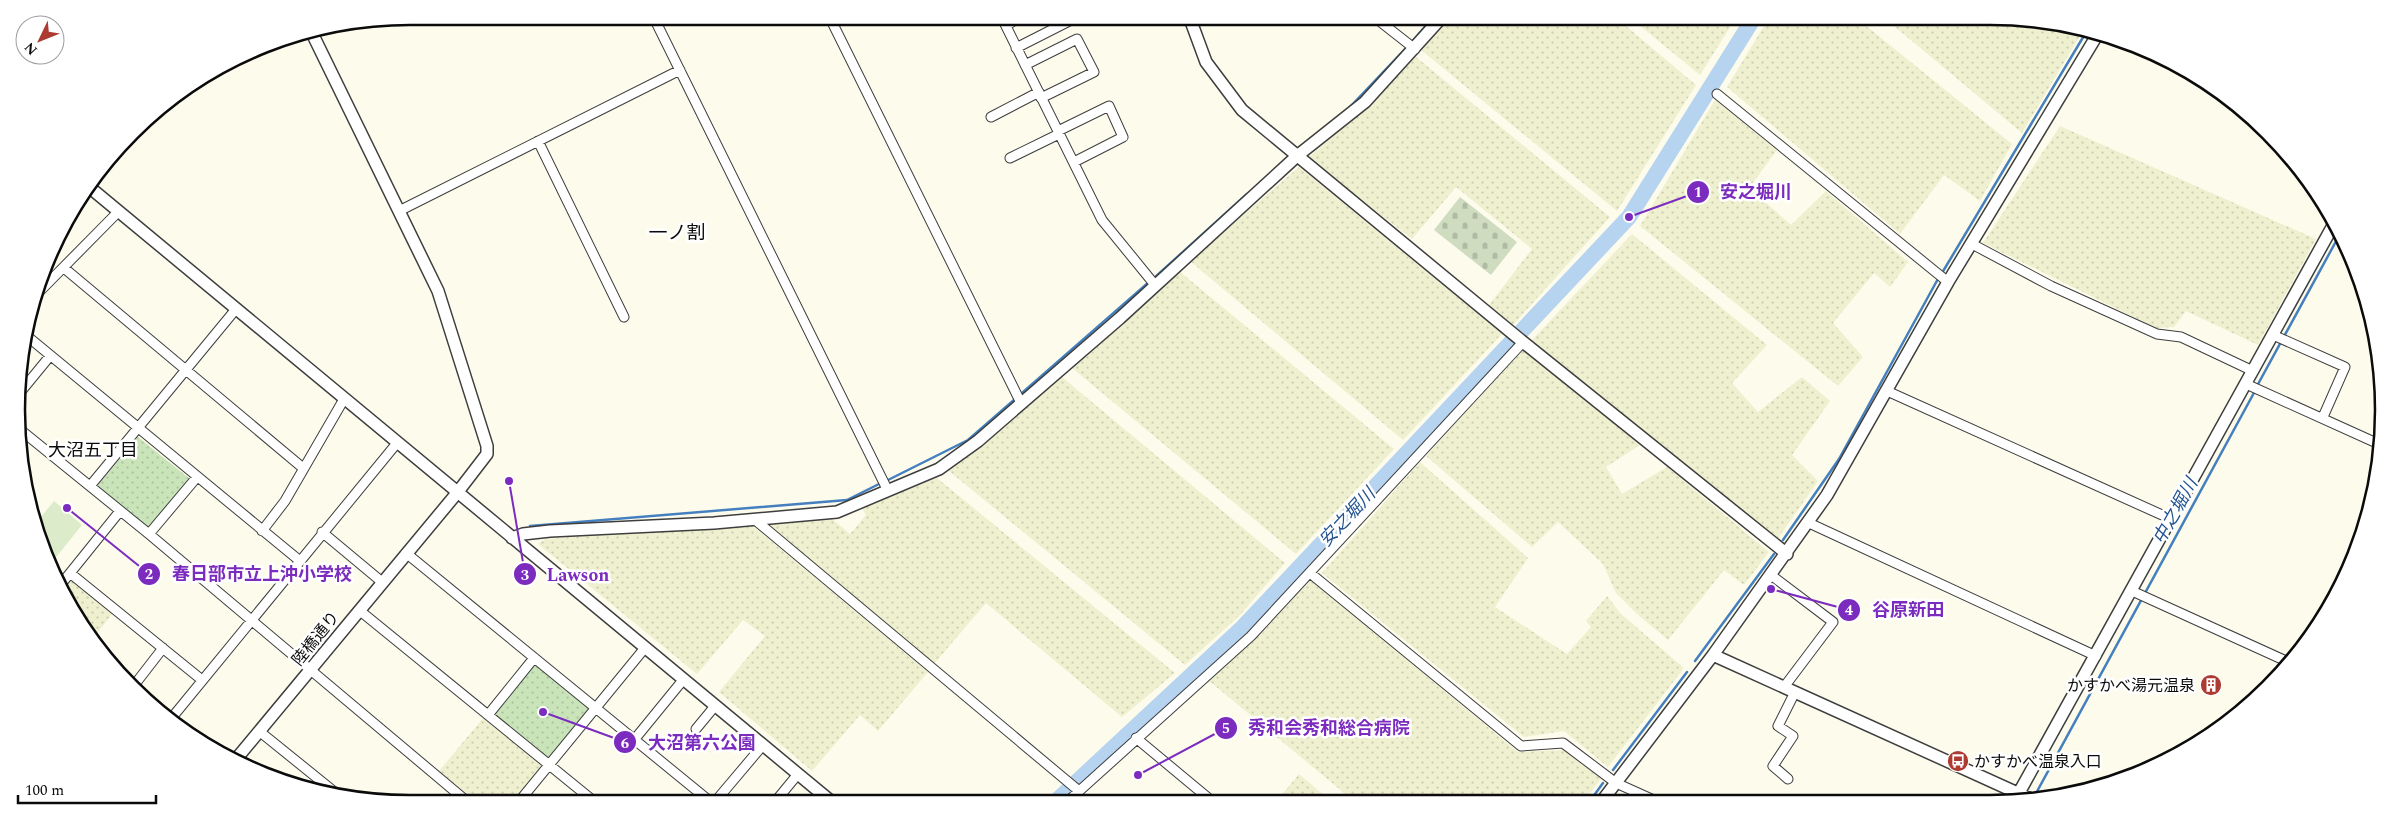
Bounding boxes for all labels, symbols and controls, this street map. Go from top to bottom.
north arrow [15,15,65,65]
text: N [19,37,42,60]
callout: 安之堀川 [1685,175,1802,208]
text: 安之堀川 [1720,179,1792,206]
text: 1 [1694,181,1702,204]
district label: 一ノ割 [648,219,706,248]
district label: 大沼五丁目 [48,437,138,464]
water label: 中之堀川 [2146,471,2206,549]
water label: 安之堀川 [1313,480,1383,553]
callout: 春日部市立上沖小学校 [137,557,362,590]
callout: Lawson [512,558,620,591]
text: 春日部市立上沖小学校 [172,561,352,588]
text: Lawson [547,562,609,589]
text: 2 [145,563,153,586]
text: 3 [521,564,529,587]
callout: 谷原新田 [1837,593,1954,626]
text: 谷原新田 [1872,597,1944,624]
text: 4 [1845,599,1854,622]
street label: 陸橋通り [286,606,345,671]
building icon: かすかべ湯元温泉 [2199,673,2223,697]
place label: かすかべ湯元温泉 [2067,674,2195,698]
callout: 秀和会秀和総合病院 [1213,711,1420,744]
text: 秀和会秀和総合病院 [1248,715,1410,742]
text: 5 [1222,717,1230,740]
callout: 大沼第六公園 [613,726,766,759]
text: 大沼第六公園 [648,730,756,757]
text: 6 [621,732,629,755]
bus stop icon: かすかべ温泉入口 [1946,749,1970,773]
place label: かすかべ温泉入口 [1974,750,2102,774]
scale bar [18,772,155,804]
text: 100 m [25,779,64,802]

